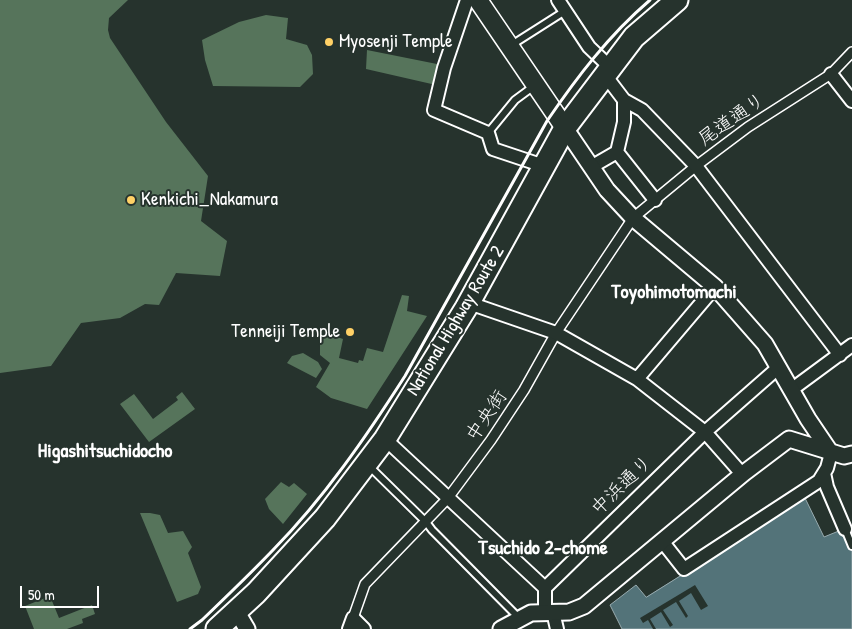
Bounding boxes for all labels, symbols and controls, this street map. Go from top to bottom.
place label: Myosenji Temple [339,31,453,53]
marker: Myosenji Temple [323,36,335,48]
street label: 尾道通り [694,89,770,151]
place label: Kenkichi_Nakamura [141,189,278,211]
marker: Kenkichi_Nakamura [125,194,137,206]
street label: National Highway Route 2 [402,242,510,400]
district label: Toyohimotomachi [611,281,737,305]
place label: Tenneiji Temple [231,321,340,343]
marker: Tenneiji Temple [344,326,356,338]
street label: 中央街 [462,386,512,446]
district label: Higashitsuchidocho [38,440,172,464]
street label: 中浜通り [587,451,657,521]
district label: Tsuchido 2-chome [478,537,608,561]
scale bar [22,576,101,608]
text: 50 m [28,584,55,605]

